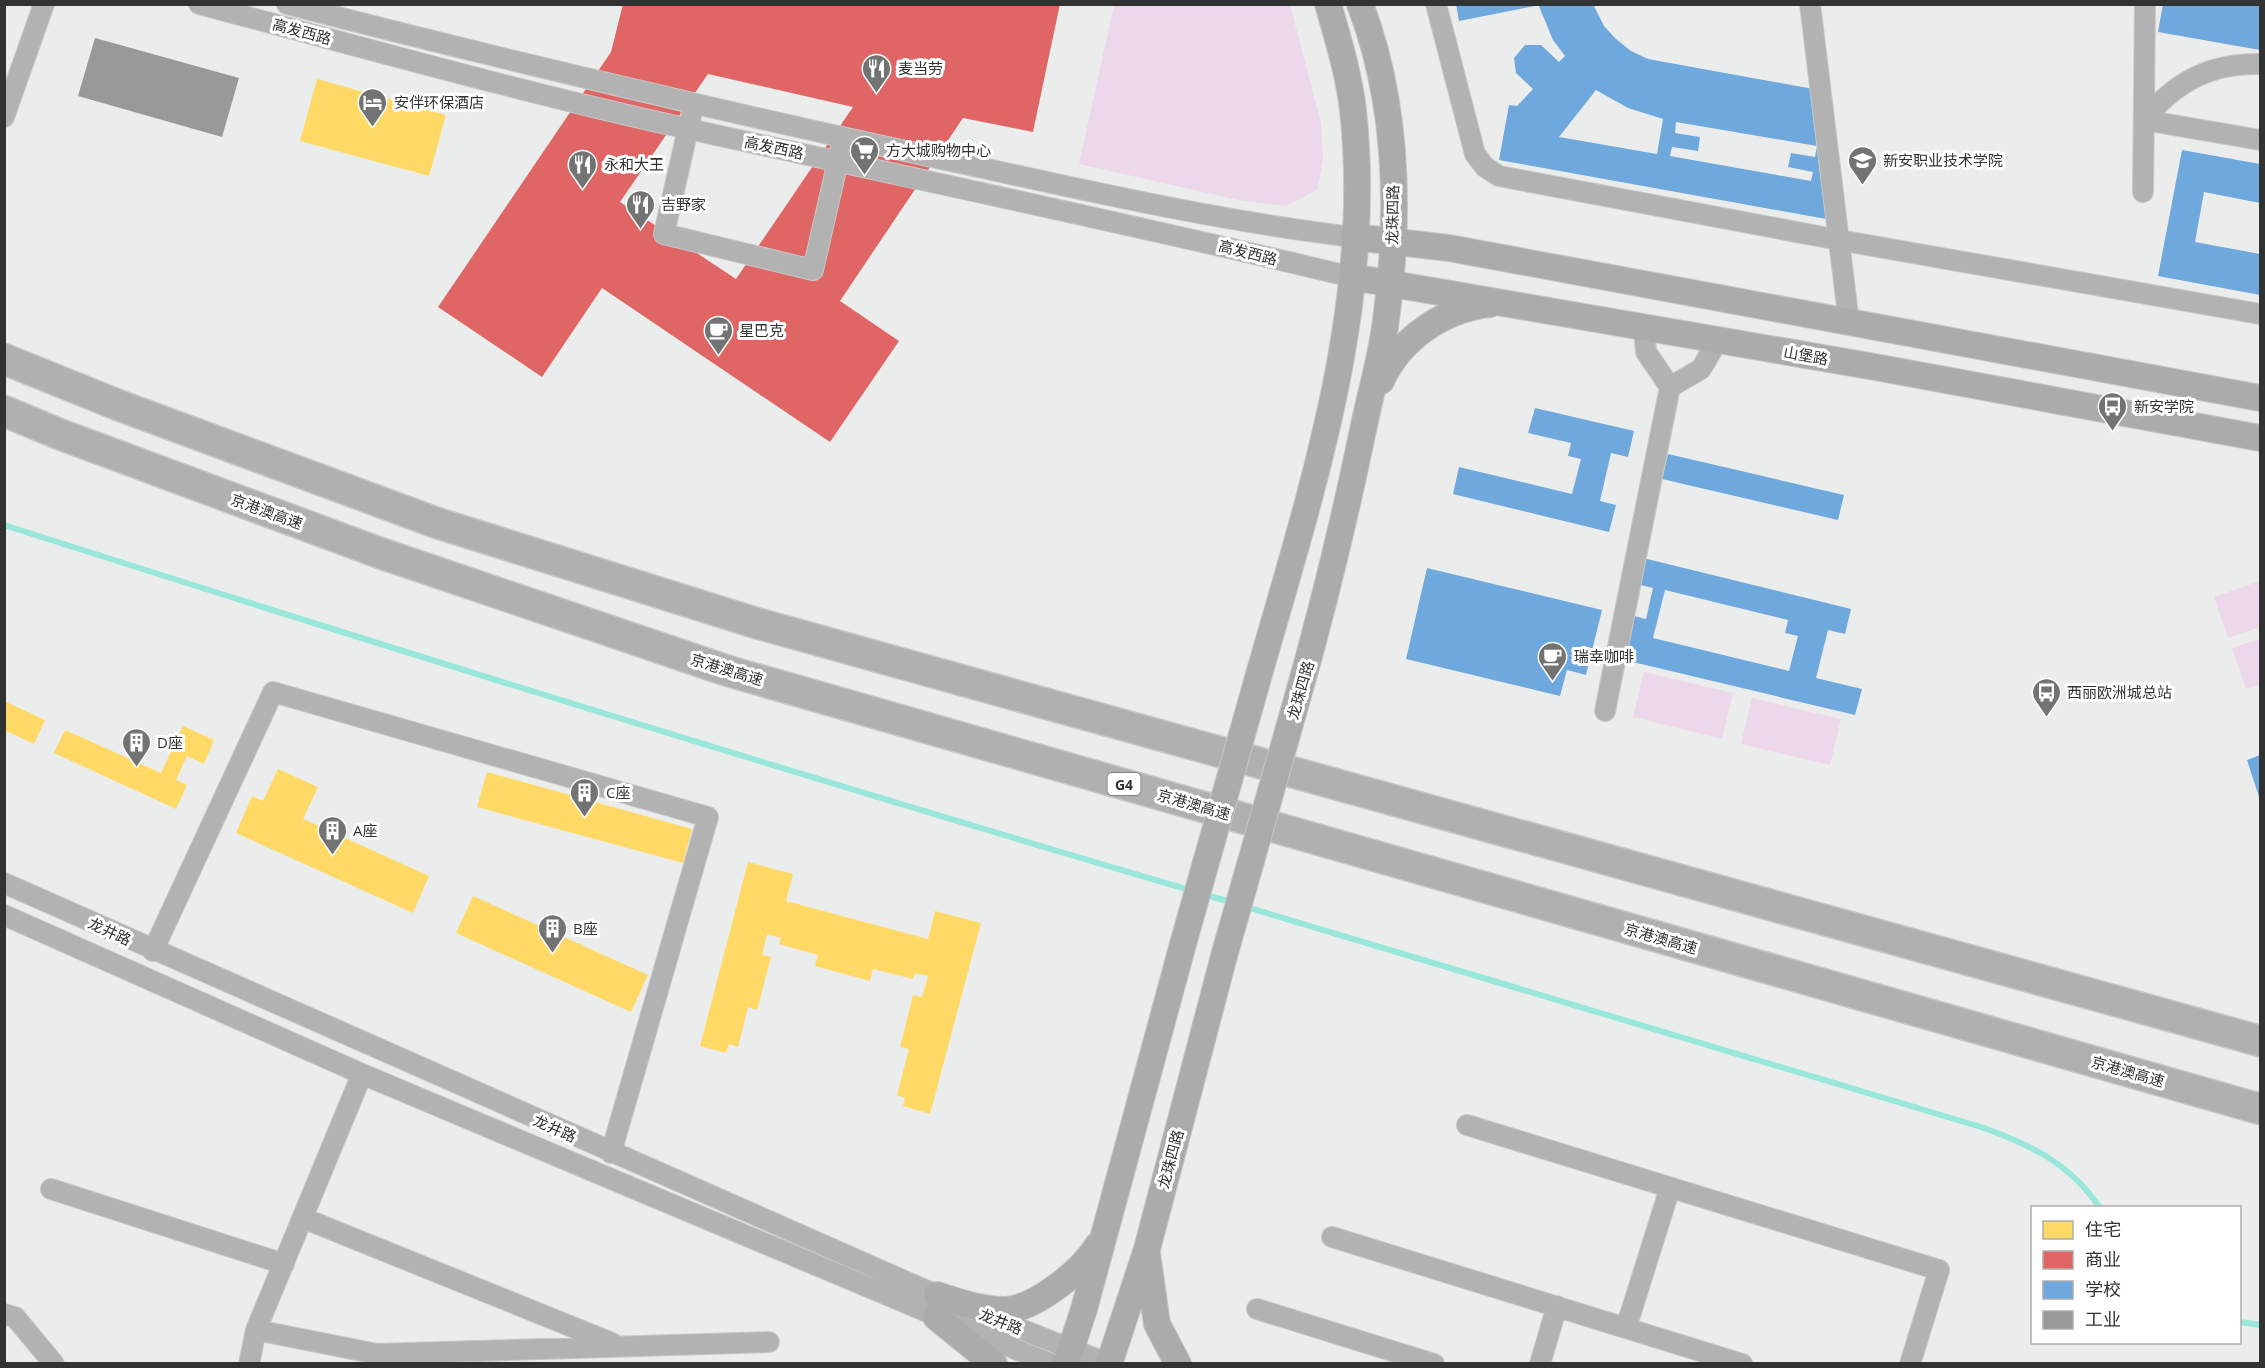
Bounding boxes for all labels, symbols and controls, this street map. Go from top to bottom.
street label: 高发西路 [270,14,334,48]
restaurant icon: 麦当劳 [861,52,893,94]
place label: 麦当劳 [898,58,943,78]
hotel icon: 安伴环保酒店 [357,86,389,128]
place label: 安伴环保酒店 [394,92,484,112]
street label: 高发西路 [743,131,805,163]
supermarket icon: 方大城购物中心 [849,134,881,176]
place label: 方大城购物中心 [886,140,991,160]
school or university icon: 新安职业技术学院 [1846,144,1878,186]
restaurant icon: 永和大王 [567,148,599,190]
place label: 新安职业技术学院 [1883,150,2003,170]
place label: 永和大王 [604,154,664,174]
street label: 龙珠四路 [1381,185,1403,245]
restaurant icon: 吉野家 [624,188,656,230]
place label: 吉野家 [661,194,706,214]
street label: 高发西路 [1216,235,1280,269]
cafe icon: 星巴克 [702,314,734,356]
place label: 星巴克 [739,320,784,340]
street label: 山堡路 [1782,341,1830,369]
bus stop icon: 新安学院 [2097,390,2129,432]
place label: 新安学院 [2134,396,2194,416]
street label: 京港澳高速 [228,489,306,533]
cafe icon: 瑞幸咖啡 [1537,640,1569,682]
place label: 瑞幸咖啡 [1574,646,1634,666]
street label: 京港澳高速 [688,648,766,690]
street label: 龙珠四路 [1282,658,1318,722]
bus stop icon: 西丽欧洲城总站 [2030,676,2062,718]
place label: 西丽欧洲城总站 [2067,682,2172,702]
building icon: D座 [120,726,152,768]
place label: D座 [157,732,183,752]
road number: G4 [1108,773,1140,795]
building icon: C座 [569,776,601,818]
place label: C座 [606,782,630,802]
street label: 京港澳高速 [1155,784,1233,824]
building icon: A座 [316,814,348,856]
place label: A座 [353,820,378,840]
street label: 龙井路 [85,912,135,950]
building icon: B座 [536,912,568,954]
place label: B座 [573,918,598,938]
street label: 京港澳高速 [1622,918,1700,958]
street label: 京港澳高速 [2089,1051,2167,1091]
street label: 龙井路 [530,1110,580,1146]
street label: 龙珠四路 [1153,1127,1187,1191]
legend [2031,1206,2241,1344]
text: 住宅 [2085,1217,2121,1241]
text: 商业 [2085,1247,2121,1271]
text: 学校 [2085,1277,2121,1301]
street label: 龙井路 [976,1303,1026,1339]
text: 工业 [2085,1307,2121,1331]

